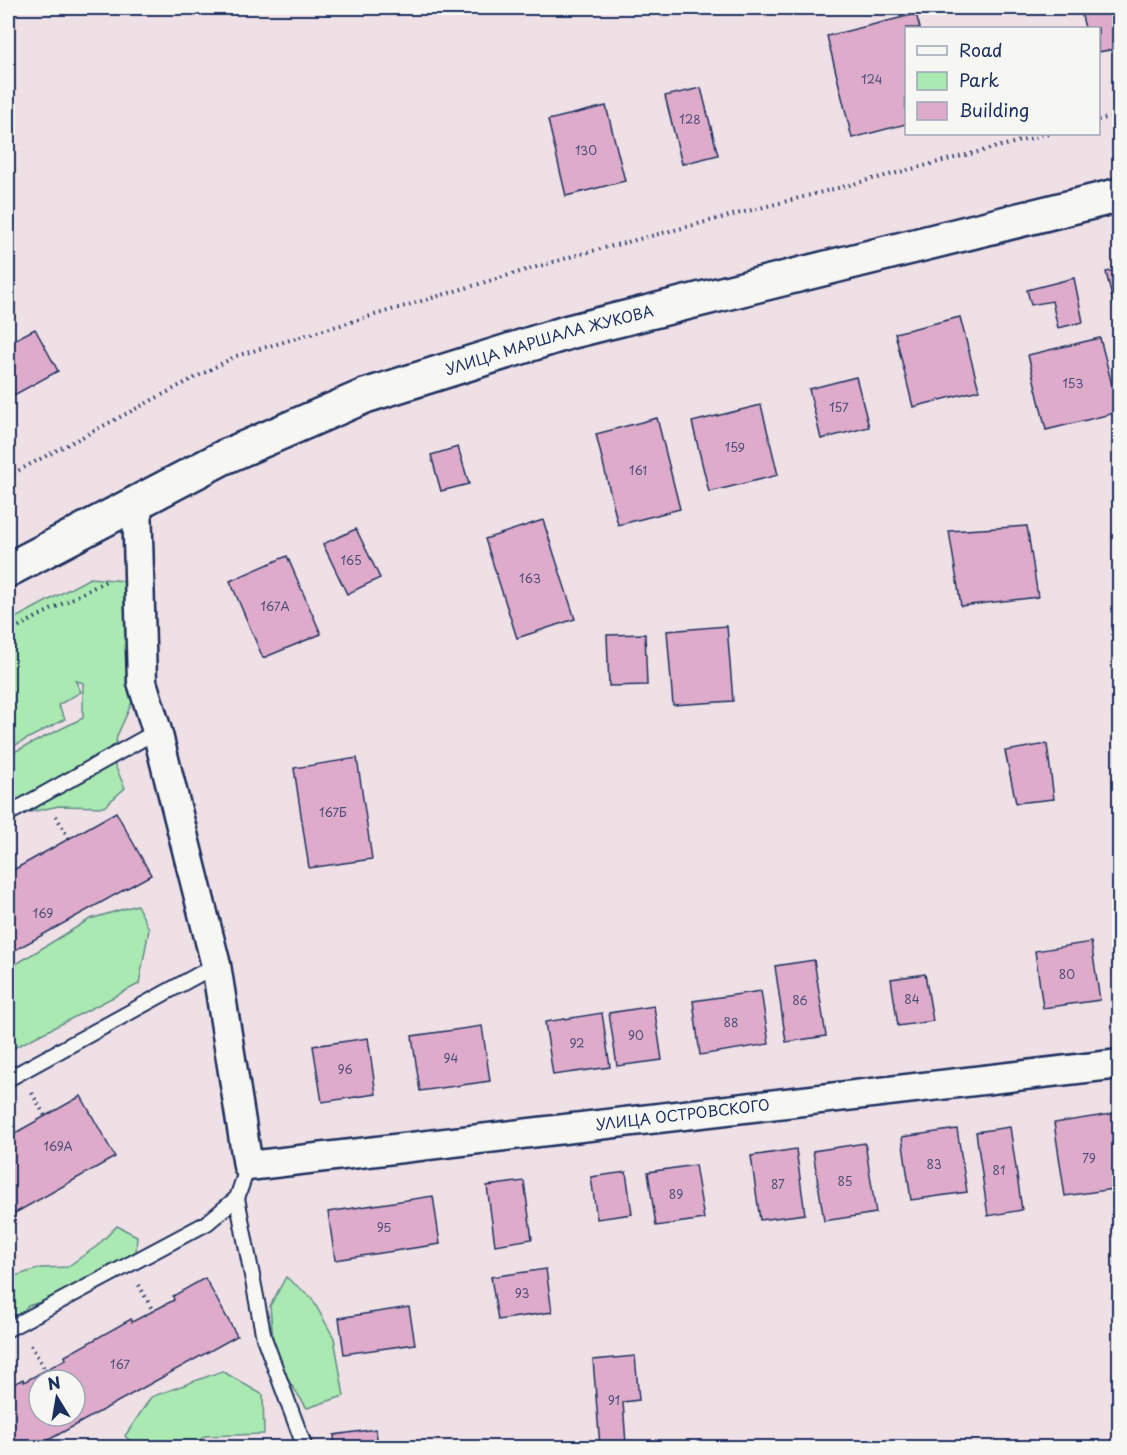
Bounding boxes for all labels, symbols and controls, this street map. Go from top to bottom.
legend [905,27,1100,135]
text: Road [959,36,1003,63]
text: Park [959,66,999,93]
house number: 124 [861,70,883,88]
text: Building [959,96,1029,123]
house number: 128 [679,110,701,128]
house number: 130 [575,141,597,159]
street label: УЛИЦА МАРШАЛА ЖУКОВА [442,298,656,380]
house number: 153 [1062,374,1084,392]
house number: 157 [829,398,849,416]
house number: 159 [725,438,745,456]
house number: 161 [629,461,647,479]
house number: 165 [340,551,362,569]
house number: 163 [519,569,541,587]
house number: 167А [260,597,290,615]
house number: 167Б [319,803,347,821]
house number: 169 [33,904,53,922]
house number: 80 [1059,965,1075,983]
house number: 84 [904,990,920,1008]
house number: 86 [792,991,808,1009]
house number: 88 [724,1013,738,1031]
house number: 90 [628,1026,644,1044]
house number: 92 [569,1034,585,1052]
house number: 94 [444,1049,459,1067]
house number: 96 [337,1060,353,1078]
street label: УЛИЦА ОСТРОВСКОГО [594,1092,771,1135]
house number: 169А [43,1137,73,1155]
house number: 79 [1082,1149,1096,1167]
house number: 83 [926,1155,942,1173]
house number: 81 [993,1161,1005,1179]
house number: 85 [838,1172,852,1190]
house number: 87 [771,1175,785,1193]
house number: 89 [669,1185,683,1203]
house number: 95 [377,1218,391,1236]
house number: 93 [515,1284,529,1302]
house number: 167 [110,1355,130,1373]
north arrow [27,1368,87,1428]
text: N [45,1369,62,1395]
house number: 91 [608,1391,620,1409]

